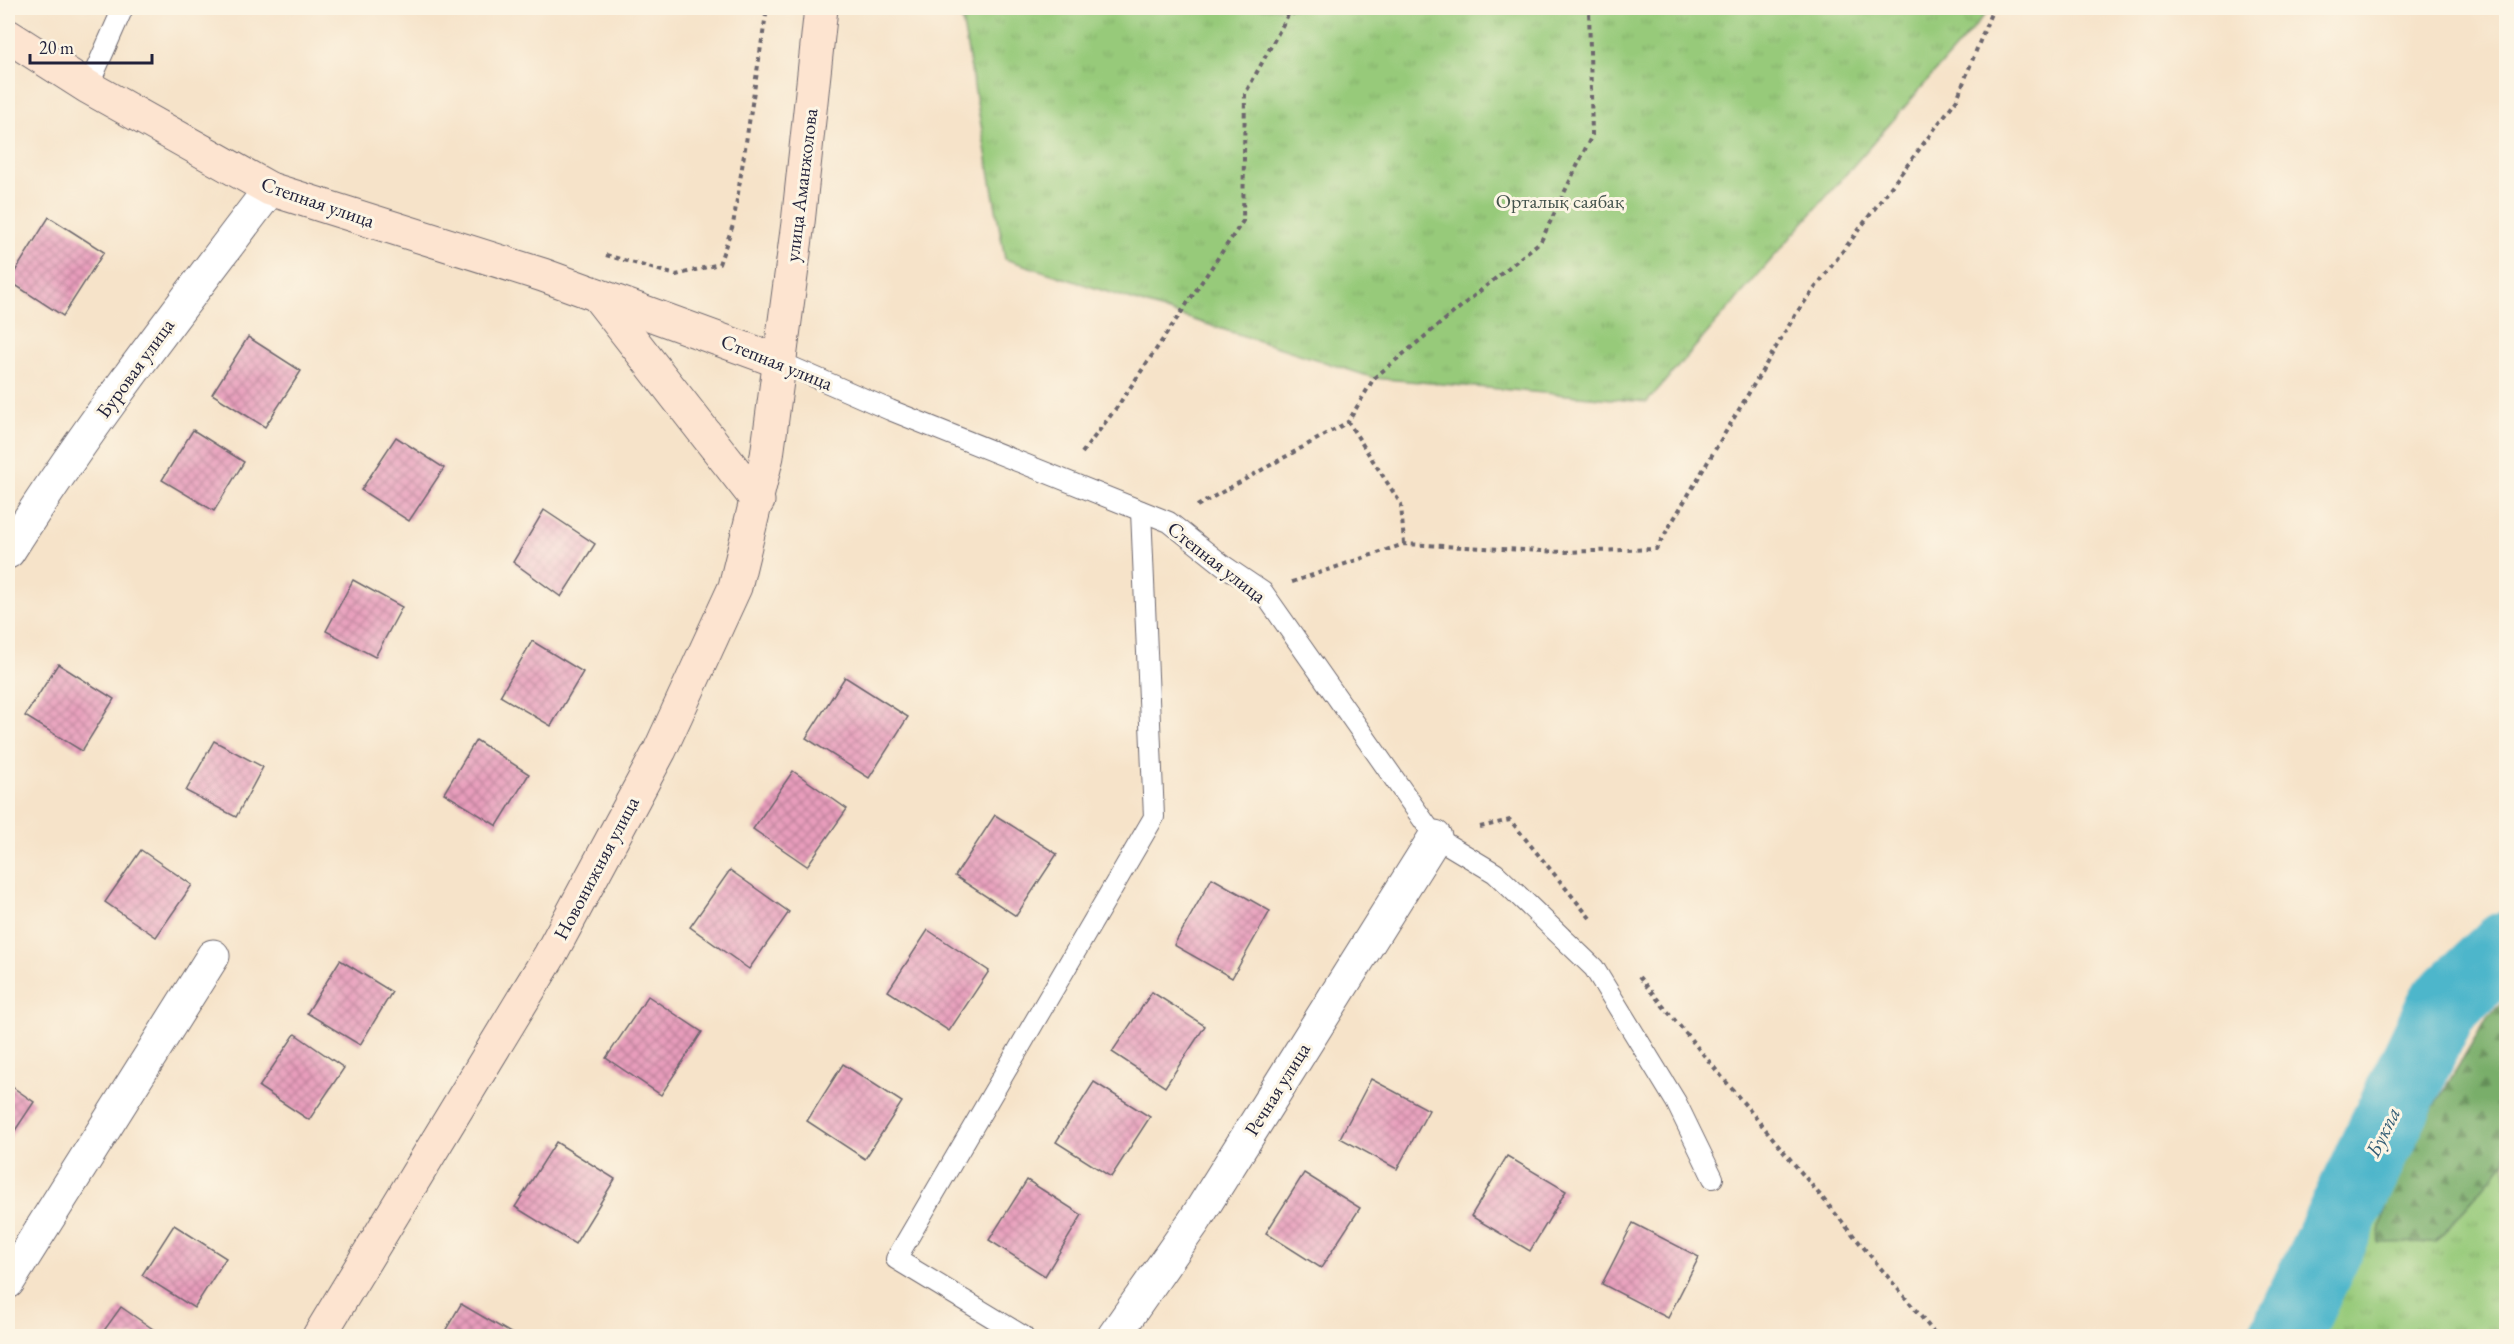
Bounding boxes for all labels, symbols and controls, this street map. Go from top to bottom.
scale bar [30,27,152,65]
text: 20 m [39,36,74,59]
street label: улица Аманжолова [779,107,823,263]
street label: Степная улица [258,170,378,234]
park label: Орталық саябақ [1496,188,1625,214]
street label: Буровая улица [90,313,180,423]
street label: Степная улица [717,328,837,396]
street label: Степная улица [1162,515,1272,609]
street label: Новонижняя улица [547,792,645,944]
street label: Речная улица [1238,1038,1316,1140]
water label: Букпа [2359,1102,2406,1162]

